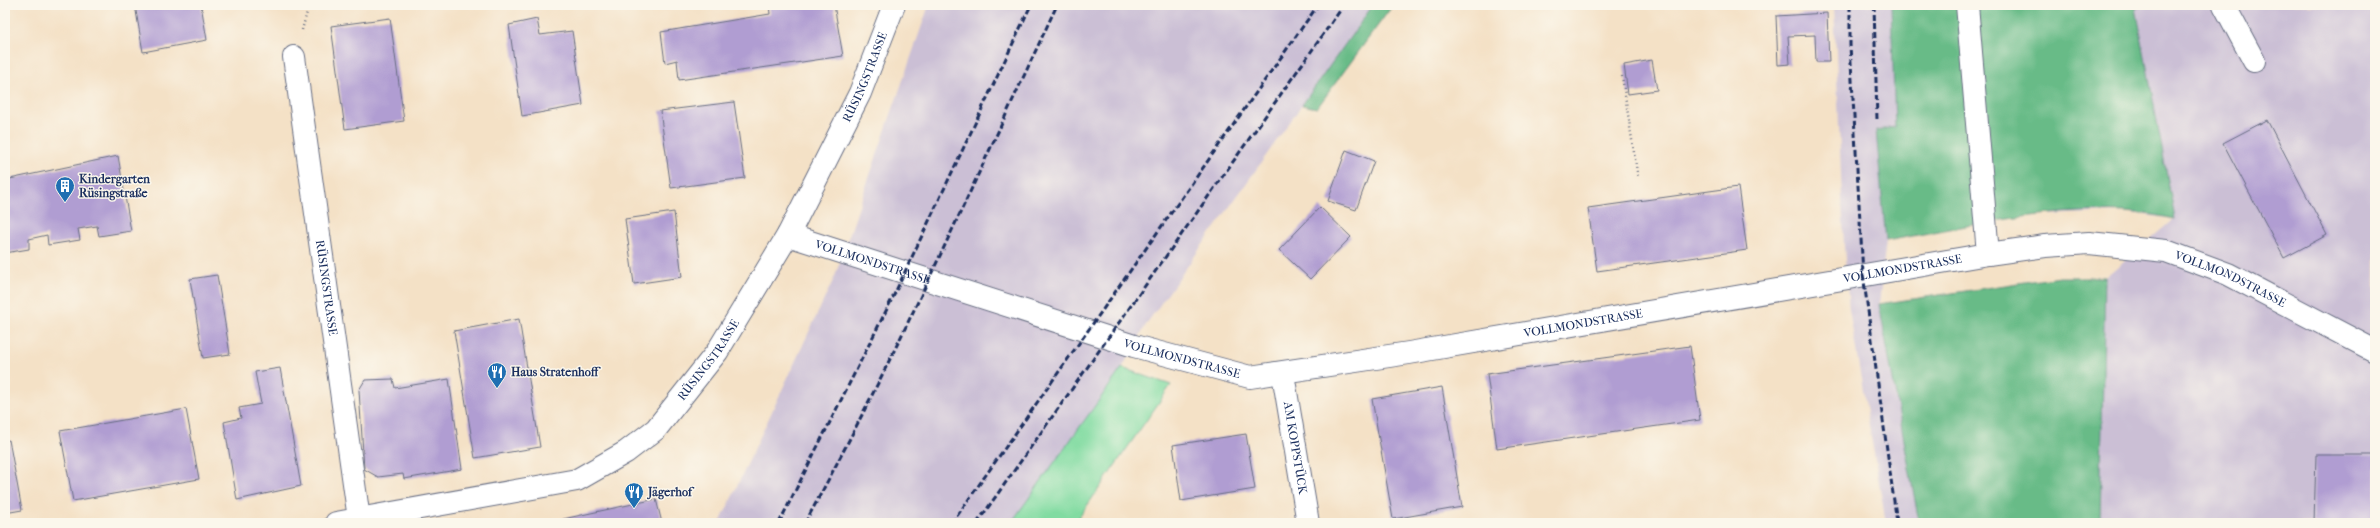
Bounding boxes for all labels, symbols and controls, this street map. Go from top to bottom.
street label: RÜSINGSTRASSE [839,30,890,124]
place label: Kindergarten Rüsingstraße [79,172,151,201]
building icon: Kindergarten Rüsingstraße [54,175,76,203]
street label: VOLLMONDSTRASSE [812,237,932,287]
street label: RÜSINGSTRASSE [313,239,340,336]
street label: VOLLMONDSTRASSE [2172,248,2288,310]
street label: VOLLMONDSTRASSE [1841,252,1963,286]
street label: VOLLMONDSTRASSE [1522,306,1644,340]
street label: RÜSINGSTRASSE [675,317,742,403]
street label: VOLLMONDSTRASSE [1121,336,1242,381]
restaurant icon: Haus Stratenhoff [486,361,508,389]
place label: Haus Stratenhoff [511,365,601,379]
street label: AM KOPPSTÜCK [1281,400,1310,497]
restaurant icon: Jägerhof [623,481,645,509]
place label: Jägerhof [646,485,695,500]

